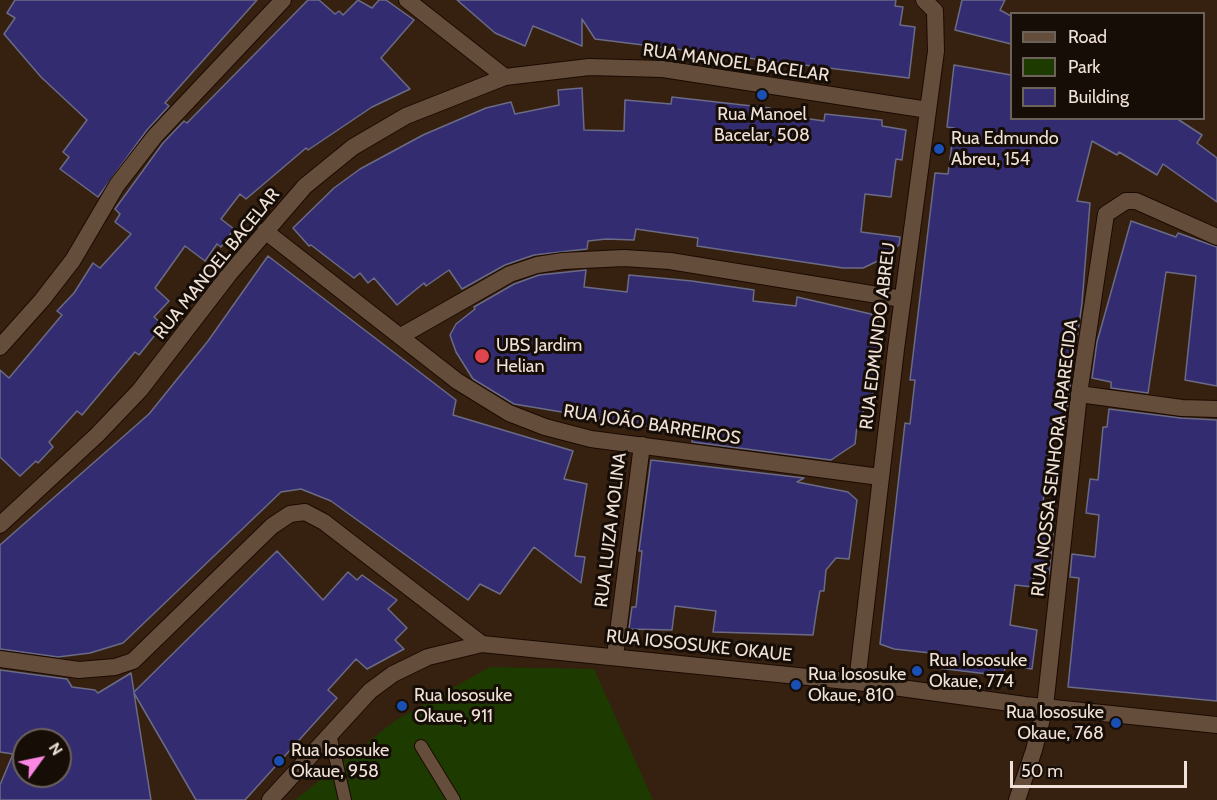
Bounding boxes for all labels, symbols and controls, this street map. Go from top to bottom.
legend [1010,12,1205,120]
text: Road [1068,26,1107,48]
street label: RUA MANOEL BACELAR [642,39,830,87]
text: Park [1068,56,1100,78]
text: Building [1068,86,1129,108]
marker: Rua Manoel Bacelar, 508 [755,88,769,102]
place label: Rua Manoel Bacelar, 508 [714,104,810,146]
place label: Rua Edmundo Abreu, 154 [951,128,1059,170]
marker: Rua Edmundo Abreu, 154 [932,142,946,156]
street label: RUA MANOEL BACELAR [150,184,284,344]
street label: RUA EDMUNDO ABREU [856,241,900,431]
street label: RUA NOSSA SENHORA APARECIDA [1027,318,1083,598]
place label: UBS Jardim Helian [496,335,582,378]
marker: UBS Jardim Helian [473,347,491,365]
street label: RUA JOÃO BARREIROS [562,400,742,450]
street label: RUA LUIZA MOLINA [591,451,631,609]
street label: RUA IOSOSUKE OKAUE [605,625,793,667]
place label: Rua Iososuke Okaue, 774 [929,650,1027,692]
place label: Rua Iososuke Okaue, 810 [808,664,906,706]
marker: Rua Iososuke Okaue, 774 [910,664,924,678]
marker: Rua Iososuke Okaue, 810 [789,678,803,692]
place label: Rua Iososuke Okaue, 911 [414,685,512,728]
marker: Rua Iososuke Okaue, 911 [395,699,409,713]
place label: Rua Iososuke Okaue, 768 [1006,702,1104,744]
marker: Rua Iososuke Okaue, 768 [1109,716,1123,730]
north arrow [12,728,72,788]
text: N [45,739,67,759]
place label: Rua Iososuke Okaue, 958 [291,740,389,783]
scale bar [1013,749,1190,787]
marker: Rua Iososuke Okaue, 958 [272,754,286,768]
text: 50 m [1021,760,1063,782]

